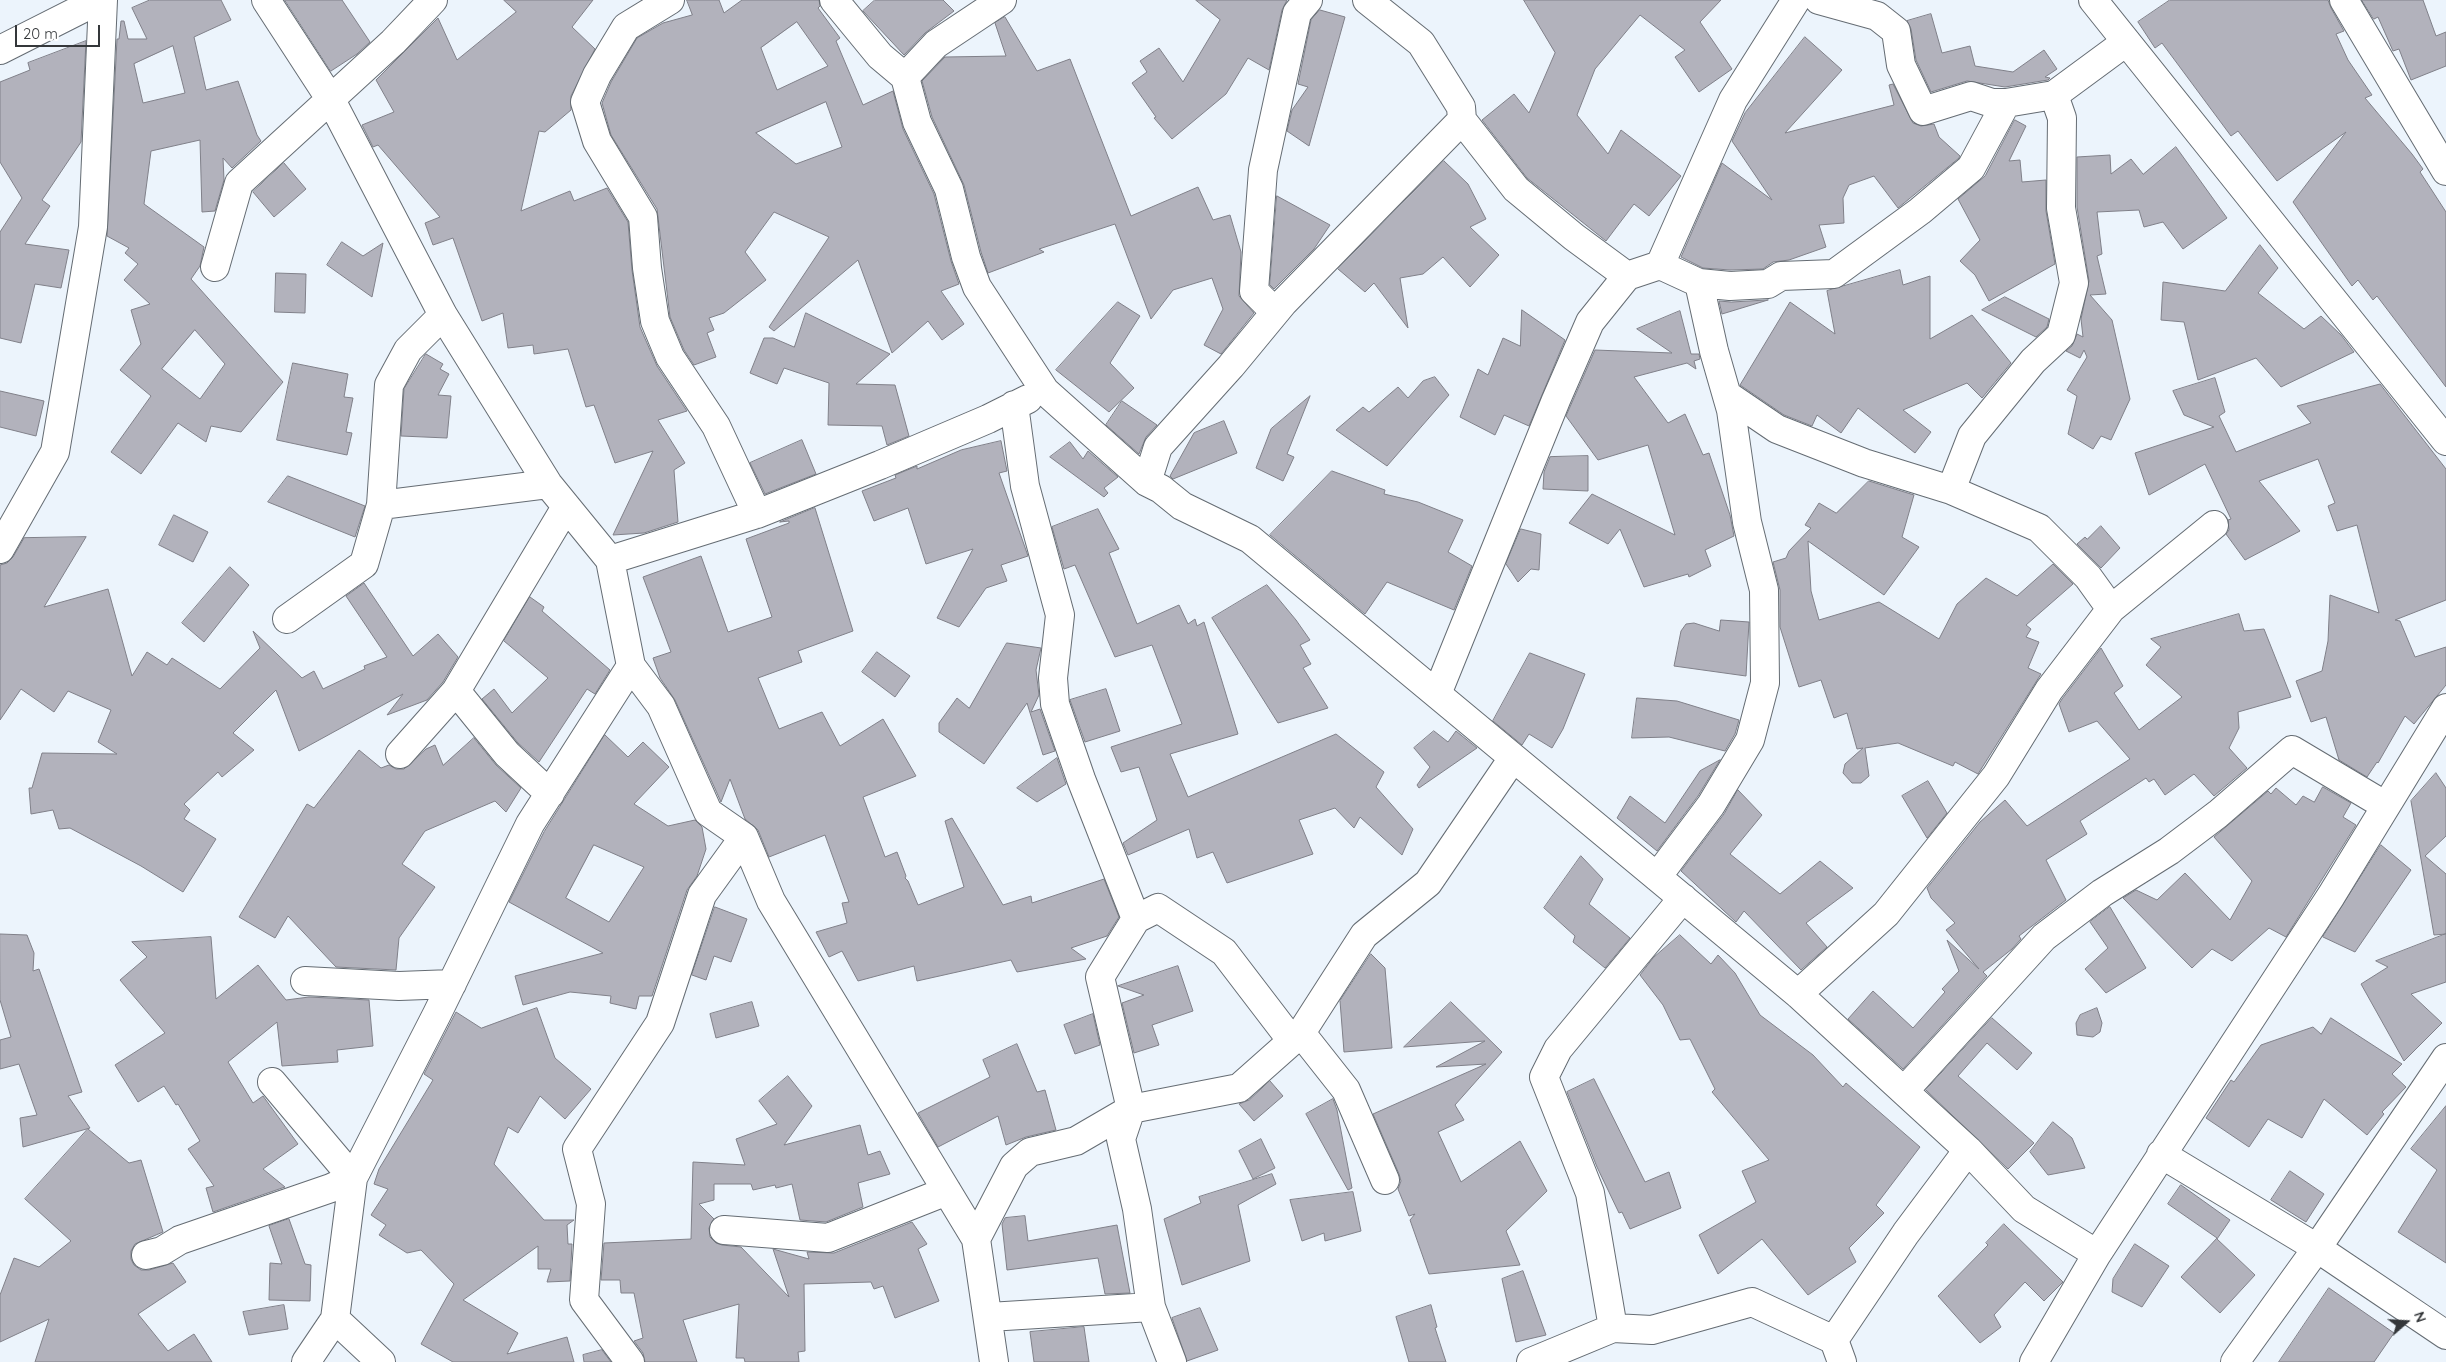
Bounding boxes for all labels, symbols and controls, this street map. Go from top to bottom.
scale bar [18,15,102,47]
text: 20 m [23,24,58,43]
north arrow [2381,1297,2431,1347]
text: N [2410,1309,2430,1325]

